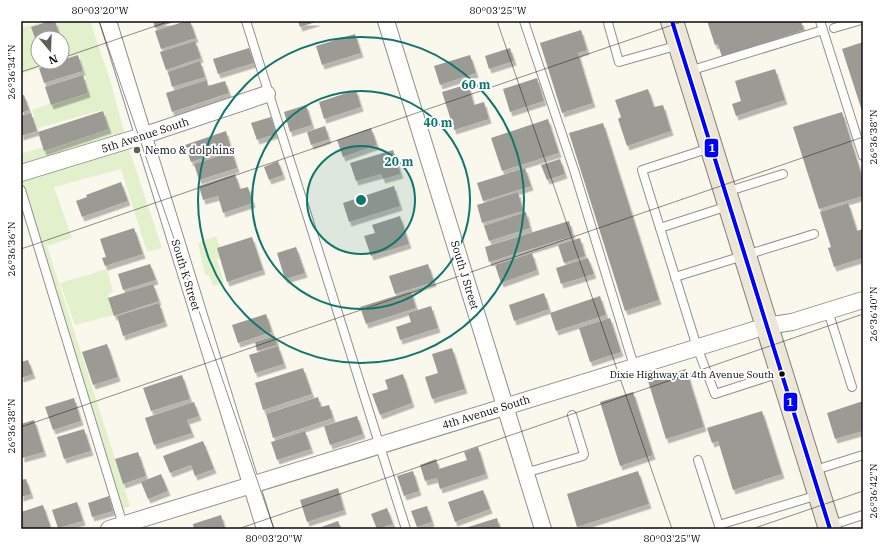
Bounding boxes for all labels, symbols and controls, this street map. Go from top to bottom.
text: 80°03'20"W [71,4,129,17]
text: 80°03'25"W [469,4,527,17]
north arrow [30,30,70,70]
text: 26°36'34"N [5,44,18,100]
text: N [47,51,60,68]
text: 60 m [462,77,491,92]
text: 26°36'38"N [867,109,880,165]
street label: 5th Avenue South [99,114,191,156]
text: 40 m [424,115,453,130]
line badge: 1 [704,138,719,158]
text: 1 [709,141,716,155]
place label: Nemo & dolphins [145,143,235,157]
marker: Nemo & dolphins [132,145,142,155]
text: 20 m [385,154,414,169]
centre of rings [354,193,368,207]
text: 26°36'36"N [5,221,18,277]
street label: South K Street [168,238,204,313]
street label: South J Street [448,239,482,311]
text: 26°36'40"N [867,286,880,342]
place label: Dixie Highway at 4th Avenue South [610,368,774,381]
marker: Dixie Highway at 4th Avenue South [777,369,787,379]
street label: 4th Avenue South [440,392,532,432]
line badge: 1 [783,392,798,412]
text: 1 [787,395,794,409]
text: 26°36'38"N [5,398,18,454]
text: 26°36'42"N [867,463,880,519]
text: 80°03'20"W [245,532,303,545]
text: 80°03'25"W [643,532,701,545]

